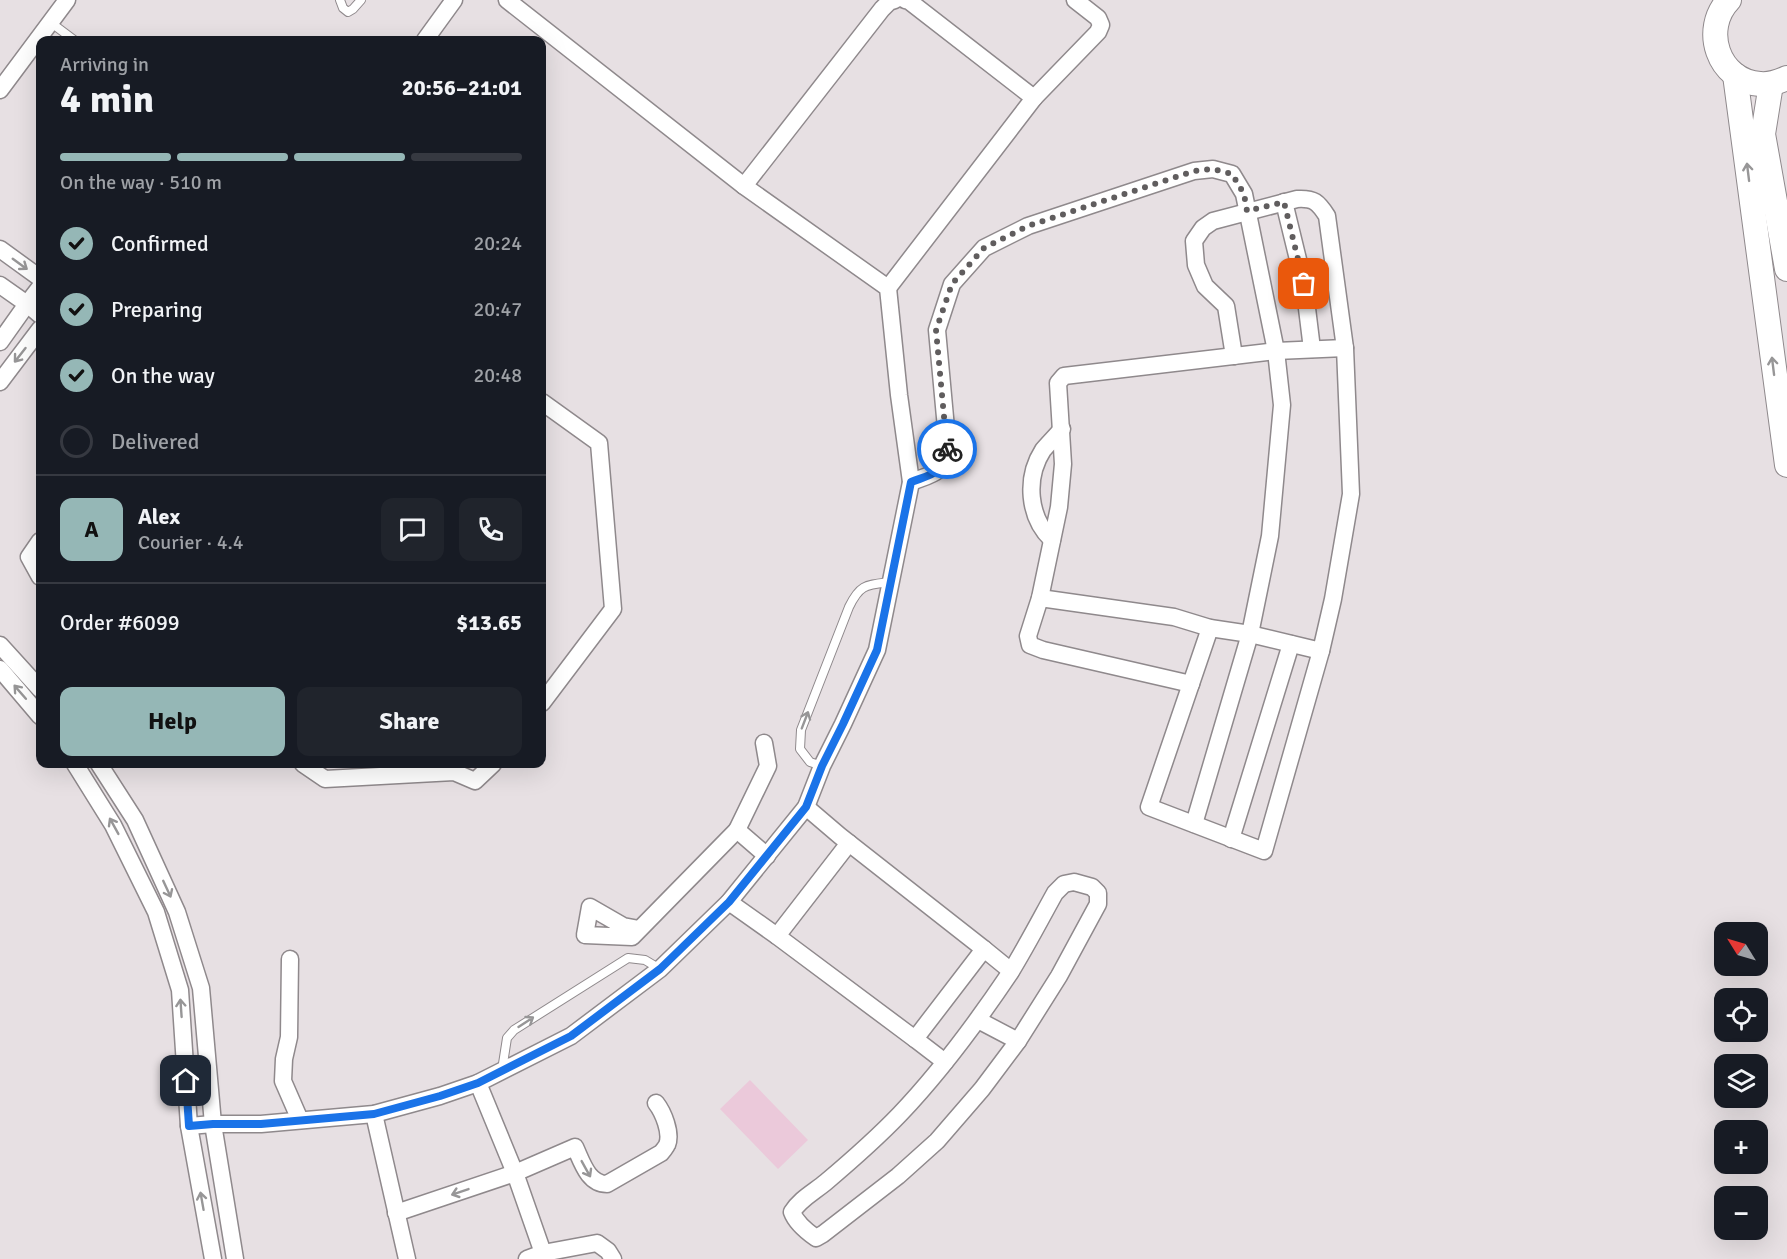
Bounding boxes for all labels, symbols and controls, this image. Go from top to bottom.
text: Arriving in [60,52,149,77]
text: 20:56–21:01 [402,74,522,101]
text: 4 min [60,75,154,123]
one-way arrow [1742,163,1753,183]
text: On the way · 510 m [60,170,222,195]
icon: check [60,227,93,260]
text: Confirmed [111,230,209,257]
text: 20:24 [473,231,522,256]
one-way arrow [12,257,28,270]
pin [1278,258,1329,309]
icon: bag [1287,267,1320,300]
icon: check [60,293,93,326]
text: Preparing [111,296,203,323]
text: 20:47 [473,297,522,322]
one-way arrow [13,347,26,363]
one-way arrow [1767,356,1778,376]
icon: check [60,359,93,392]
text: On the way [111,362,215,389]
text: 20:48 [473,363,522,388]
courier [917,419,977,479]
text: Delivered [111,428,199,455]
icon: bike [931,433,964,466]
button: chat [381,498,444,561]
button: phone [459,498,522,561]
text: Alex [138,503,180,530]
text: A [84,516,99,543]
text: Courier · 4.4 [138,530,244,555]
text: Order #6099 [60,609,180,636]
text: $13.65 [456,609,522,636]
one-way arrow [13,685,27,700]
button: Help [60,687,285,756]
button: Share [297,687,522,756]
one-way arrow [800,711,811,730]
one-way arrow [108,818,119,836]
one-way arrow [161,879,173,897]
north arrow [1714,922,1768,976]
map controls [1714,922,1768,1240]
button: locate [1714,988,1768,1042]
one-way arrow [176,998,187,1018]
one-way arrow [518,1016,534,1028]
button: layers [1714,1054,1768,1108]
pin [160,1055,211,1106]
icon: home [169,1064,202,1097]
button: + [1714,1120,1768,1174]
one-way arrow [580,1160,592,1177]
button: − [1714,1186,1768,1240]
one-way arrow [451,1187,470,1198]
one-way arrow [197,1192,208,1212]

